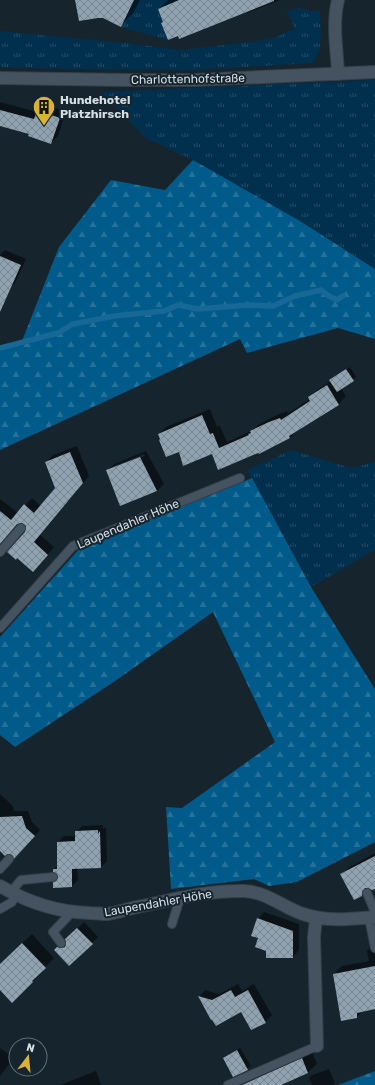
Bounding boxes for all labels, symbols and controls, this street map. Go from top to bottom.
street label: Charlottenhofstraße [131,71,245,87]
place label: Hundehotel Platzhirsch [60,93,130,121]
building icon: Hundehotel Platzhirsch [31,94,57,127]
street label: Laupendahler Höhe [75,496,181,552]
street label: Laupendahler Höhe [103,887,213,919]
north arrow [8,1037,48,1077]
text: N [25,1041,36,1055]

